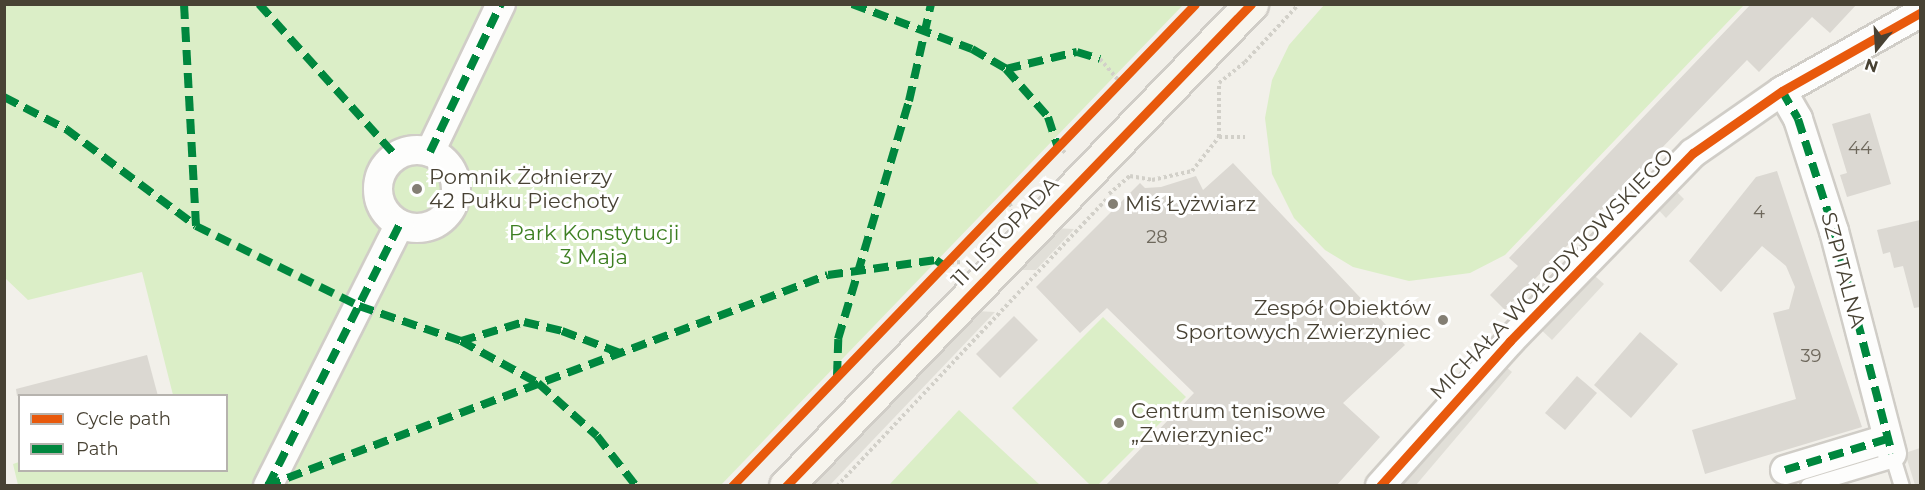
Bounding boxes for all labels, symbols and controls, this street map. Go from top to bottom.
north arrow [1847,18,1907,78]
text: N [1862,55,1880,77]
house number: 44 [1848,137,1872,159]
street label: MICHAŁA WOŁODYJOWSKIEGO [1425,143,1679,405]
place label: Pomnik Żołnierzy 42 Pułku Piechoty [429,164,619,214]
street label: 11 LISTOPADA [946,172,1064,292]
marker: Pomnik Żołnierzy 42 Pułku Piechoty [410,182,424,196]
place label: Miś Łyżwiarz [1125,191,1256,217]
marker: Miś Łyżwiarz [1106,197,1120,211]
house number: 4 [1753,201,1765,223]
street label: SZPITALNA [1815,209,1871,331]
park label: Park Konstytucji 3 Maja [509,220,679,270]
house number: 28 [1146,226,1168,248]
place label: Zespół Obiektów Sportowych Zwierzyniec [1176,295,1431,345]
marker: Zespół Obiektów Sportowych Zwierzyniec [1436,313,1450,327]
house number: 39 [1800,345,1822,367]
legend [18,394,228,472]
place label: Centrum tenisowe „Zwierzyniec” [1131,398,1326,448]
text: Cycle path [76,408,171,430]
marker: Centrum tenisowe „Zwierzyniec” [1112,416,1126,430]
text: Path [76,438,119,460]

